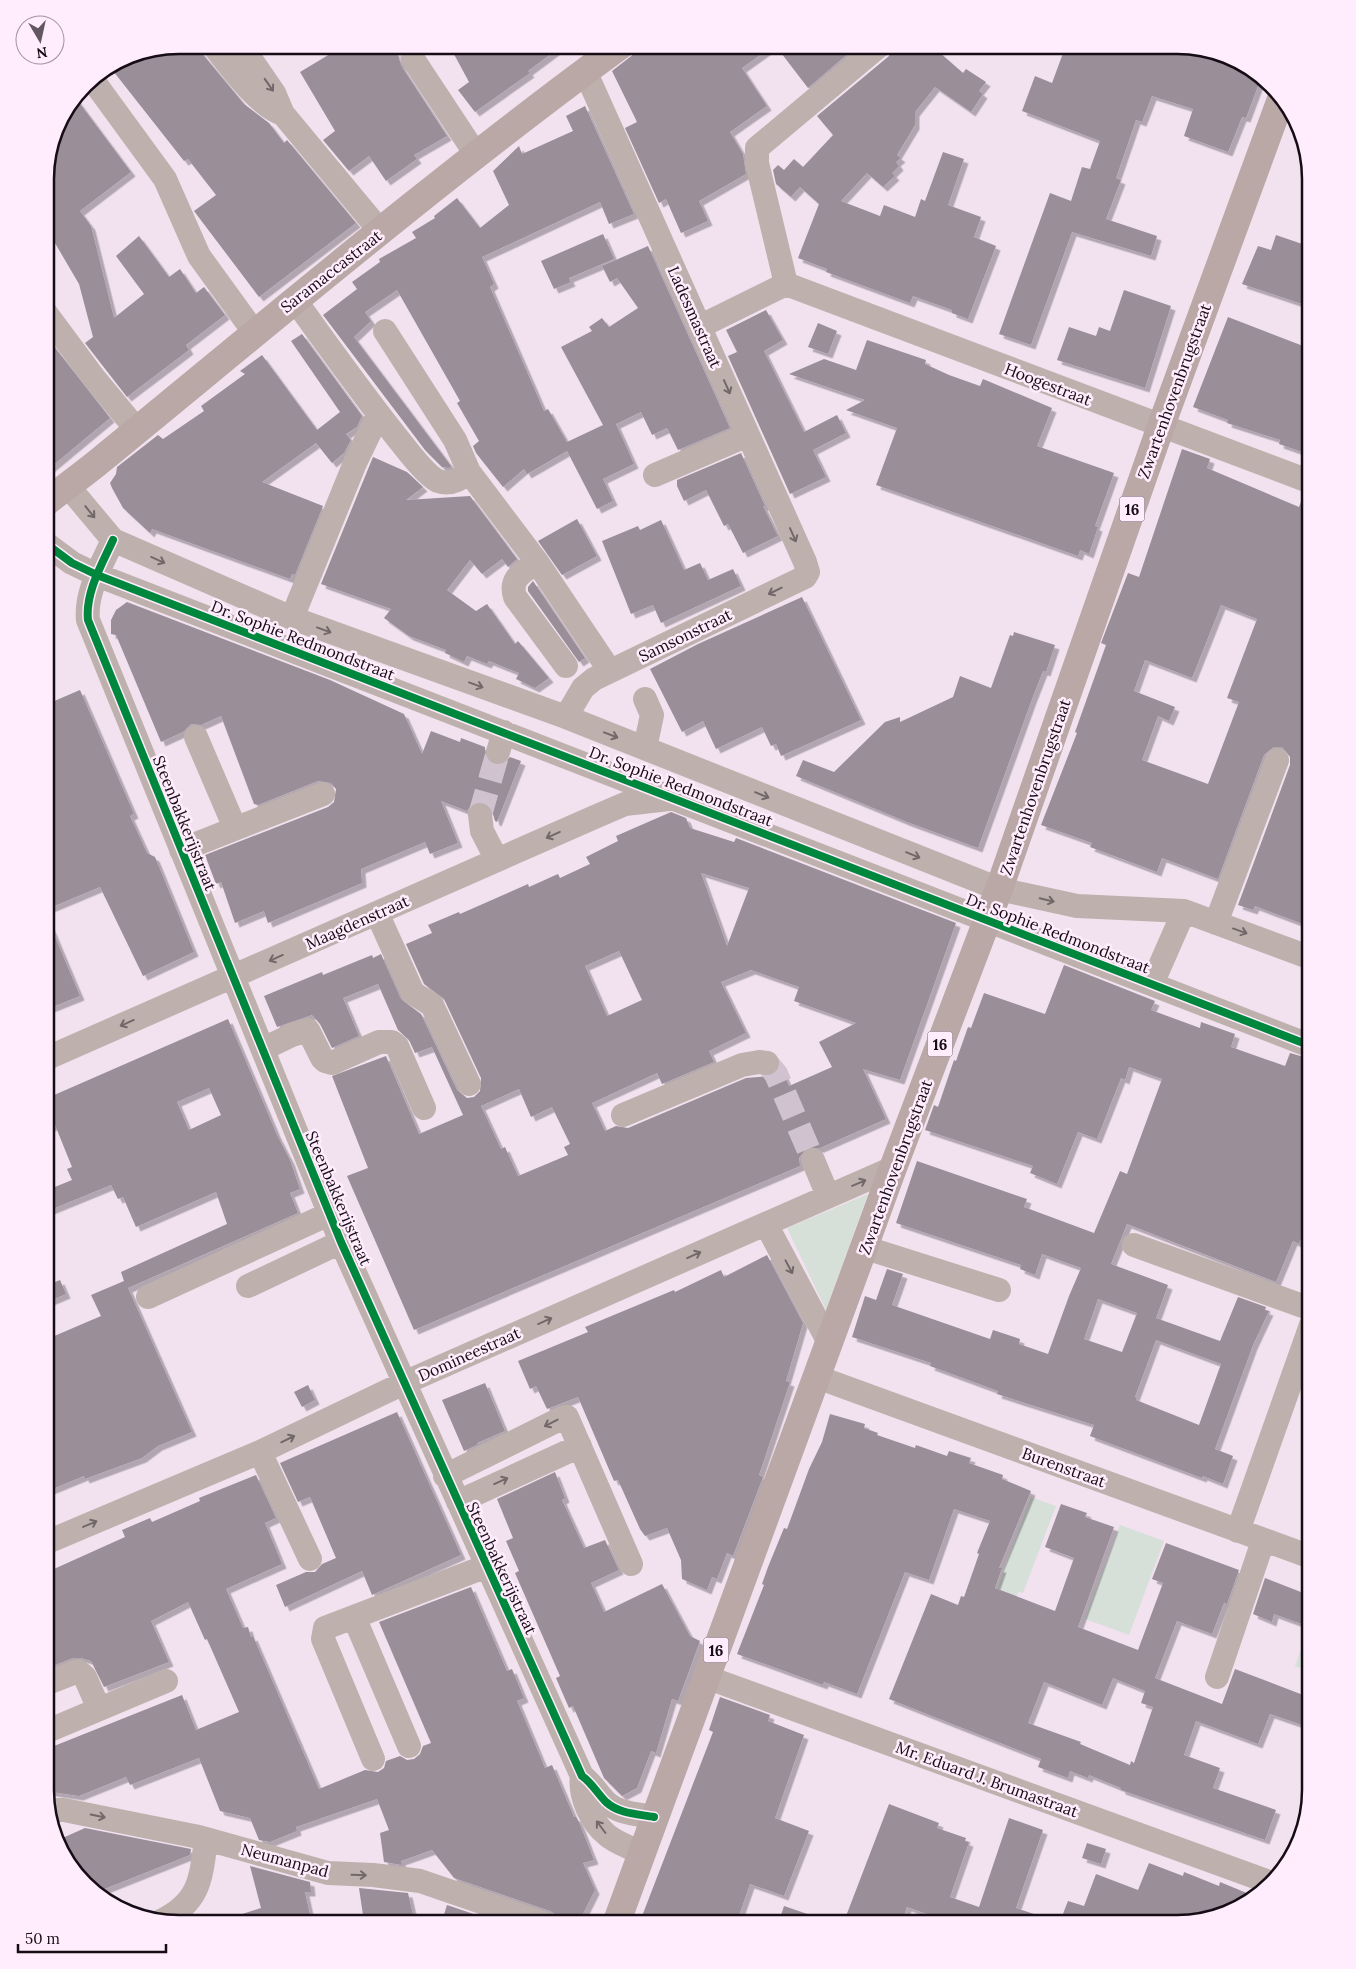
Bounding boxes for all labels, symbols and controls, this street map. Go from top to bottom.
north arrow [15,15,65,65]
text: N [35,43,49,63]
one-way arrow [264,78,274,92]
street label: Saramaccastraat [276,225,386,317]
street label: Ladesmastraat [664,263,727,372]
street label: Zwartenhovenbrugstraat [1133,300,1215,481]
street label: Hoogestraat [1002,358,1095,410]
one-way arrow [722,379,732,394]
road number: 16 [1120,496,1144,522]
one-way arrow [85,506,96,519]
one-way arrow [789,527,799,542]
one-way arrow [150,555,165,565]
one-way arrow [768,587,783,596]
street label: Dr. Sophie Redmondstraat [208,596,399,685]
street label: Samsonstraat [635,603,736,666]
one-way arrow [315,626,331,635]
one-way arrow [468,681,484,690]
street label: Zwartenhovenbrugstraat [995,695,1075,878]
one-way arrow [603,731,618,740]
street label: Dr. Sophie Redmondstraat [586,742,777,831]
street label: Steenbakkerijstraat [149,752,222,894]
one-way arrow [754,791,769,800]
one-way arrow [546,831,561,841]
one-way arrow [905,851,920,860]
street label: Dr. Sophie Redmondstraat [963,889,1154,978]
street label: Maagdenstraat [302,890,412,954]
one-way arrow [1038,896,1054,905]
one-way arrow [1232,927,1247,936]
one-way arrow [269,954,284,963]
one-way arrow [120,1019,135,1029]
road number: 16 [928,1032,952,1056]
street label: Zwartenhovenbrugstraat [854,1076,936,1257]
street label: Steenbakkerijstraat [302,1128,377,1269]
one-way arrow [851,1177,866,1186]
one-way arrow [686,1250,701,1260]
one-way arrow [784,1259,794,1274]
one-way arrow [537,1315,552,1325]
street label: Domineestraat [415,1322,524,1386]
one-way arrow [544,1419,559,1428]
one-way arrow [280,1434,295,1444]
street label: Burenstraat [1019,1443,1109,1492]
one-way arrow [493,1475,508,1485]
street label: Steenbakkerijstraat [462,1498,542,1638]
one-way arrow [82,1518,97,1528]
road number: 16 [704,1638,728,1662]
street label: Mr. Eduard J. Brumastraat [893,1737,1082,1822]
one-way arrow [90,1812,106,1822]
one-way arrow [596,1820,606,1834]
street label: Neumanpad [239,1839,331,1881]
one-way arrow [350,1870,366,1879]
scale bar [18,1922,165,1954]
text: 50 m [25,1929,60,1948]

